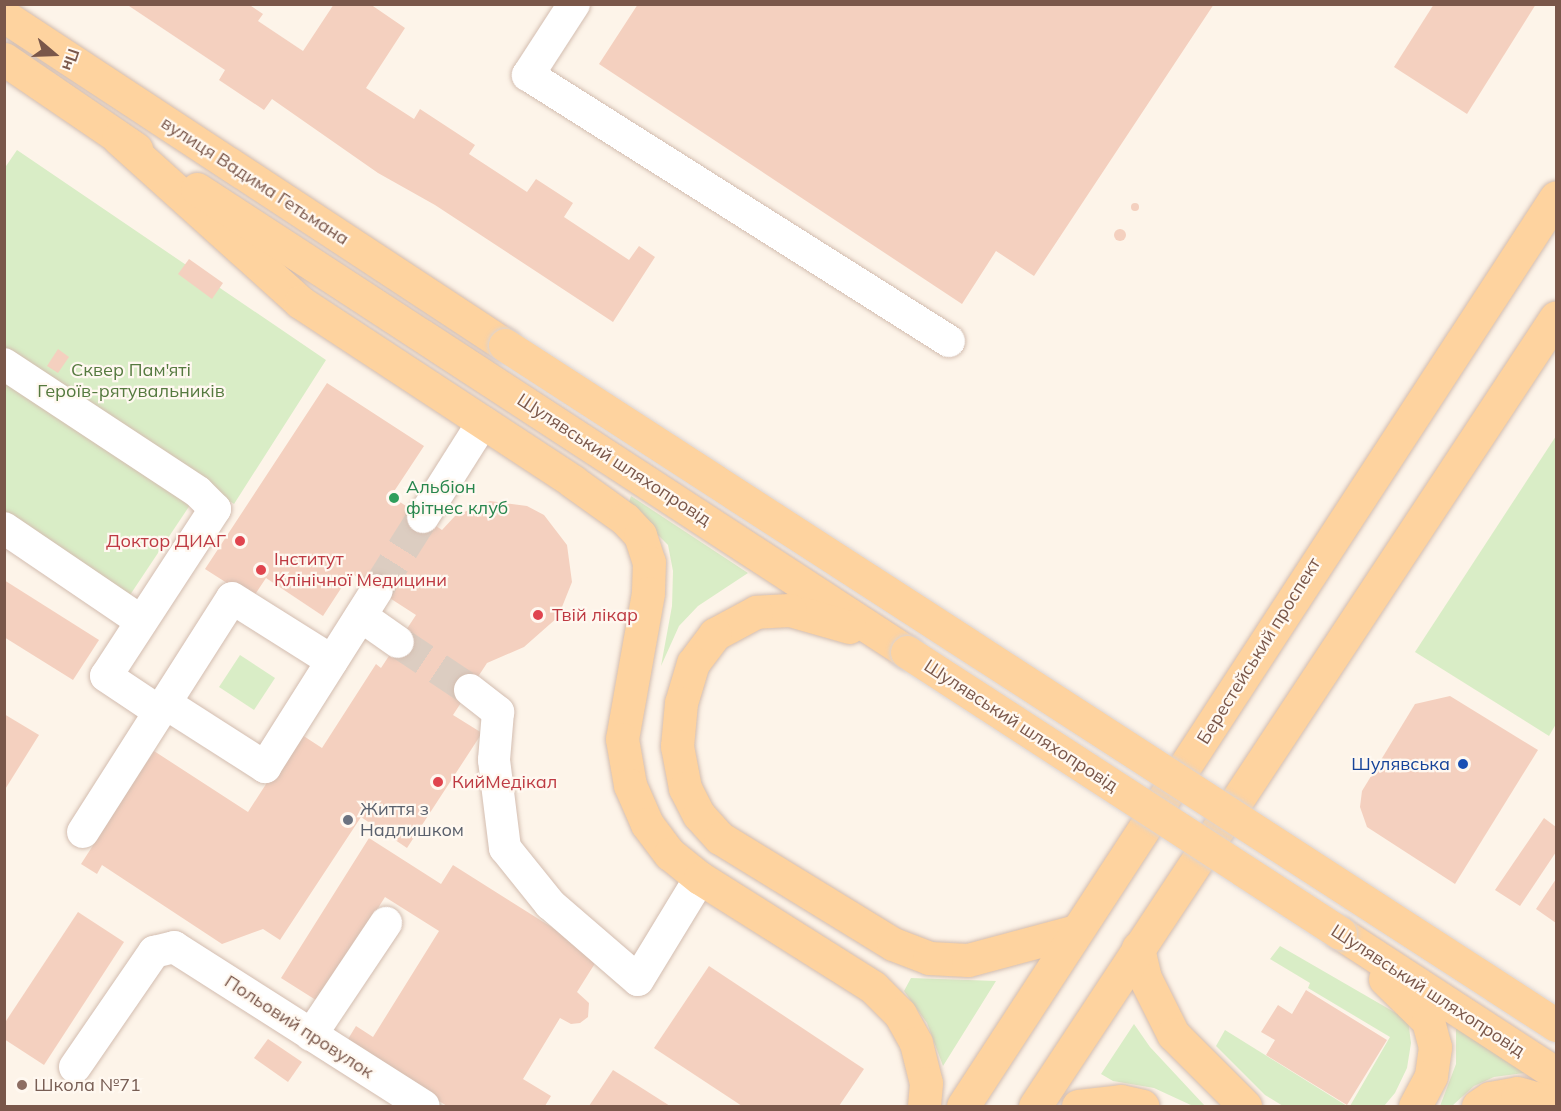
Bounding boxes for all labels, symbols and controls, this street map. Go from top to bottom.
north arrow [24,24,84,84]
text: Пн [58,46,84,74]
street label: вулиця Вадима Гетьмана [157,112,353,250]
park label: Сквер Пам'яті Героїв-рятувальників [37,360,225,403]
street label: Шулявський шляхопровід [513,389,715,531]
place label: Альбіон фітнес клуб [406,477,508,520]
marker: Альбіон фітнес клуб [387,491,401,505]
place label: Доктор ДИАГ [106,530,226,552]
marker: Доктор ДИАГ [231,532,249,550]
place label: Інститут Клінічної Медицини [274,549,447,592]
street label: Берестейський проспект [1193,554,1325,748]
marker: Інститут Клінічної Медицини [252,561,270,579]
place label: Твій лікар [552,604,638,626]
marker: Твій лікар [529,606,547,624]
street label: Шулявський шляхопровід [920,655,1122,797]
place label: Шулявська [1351,753,1450,775]
marker: Шулявська [1454,755,1472,773]
place label: КийМедікал [452,771,557,793]
marker: КийМедікал [429,773,447,791]
place label: Життя з Надлишком [360,799,464,842]
marker: Життя з Надлишком [341,813,355,827]
street label: Шулявський шляхопровід [1327,920,1529,1062]
street label: Польовий провулок [220,971,378,1083]
place label: Школа №71 [34,1074,141,1096]
marker: Школа №71 [15,1078,29,1092]

